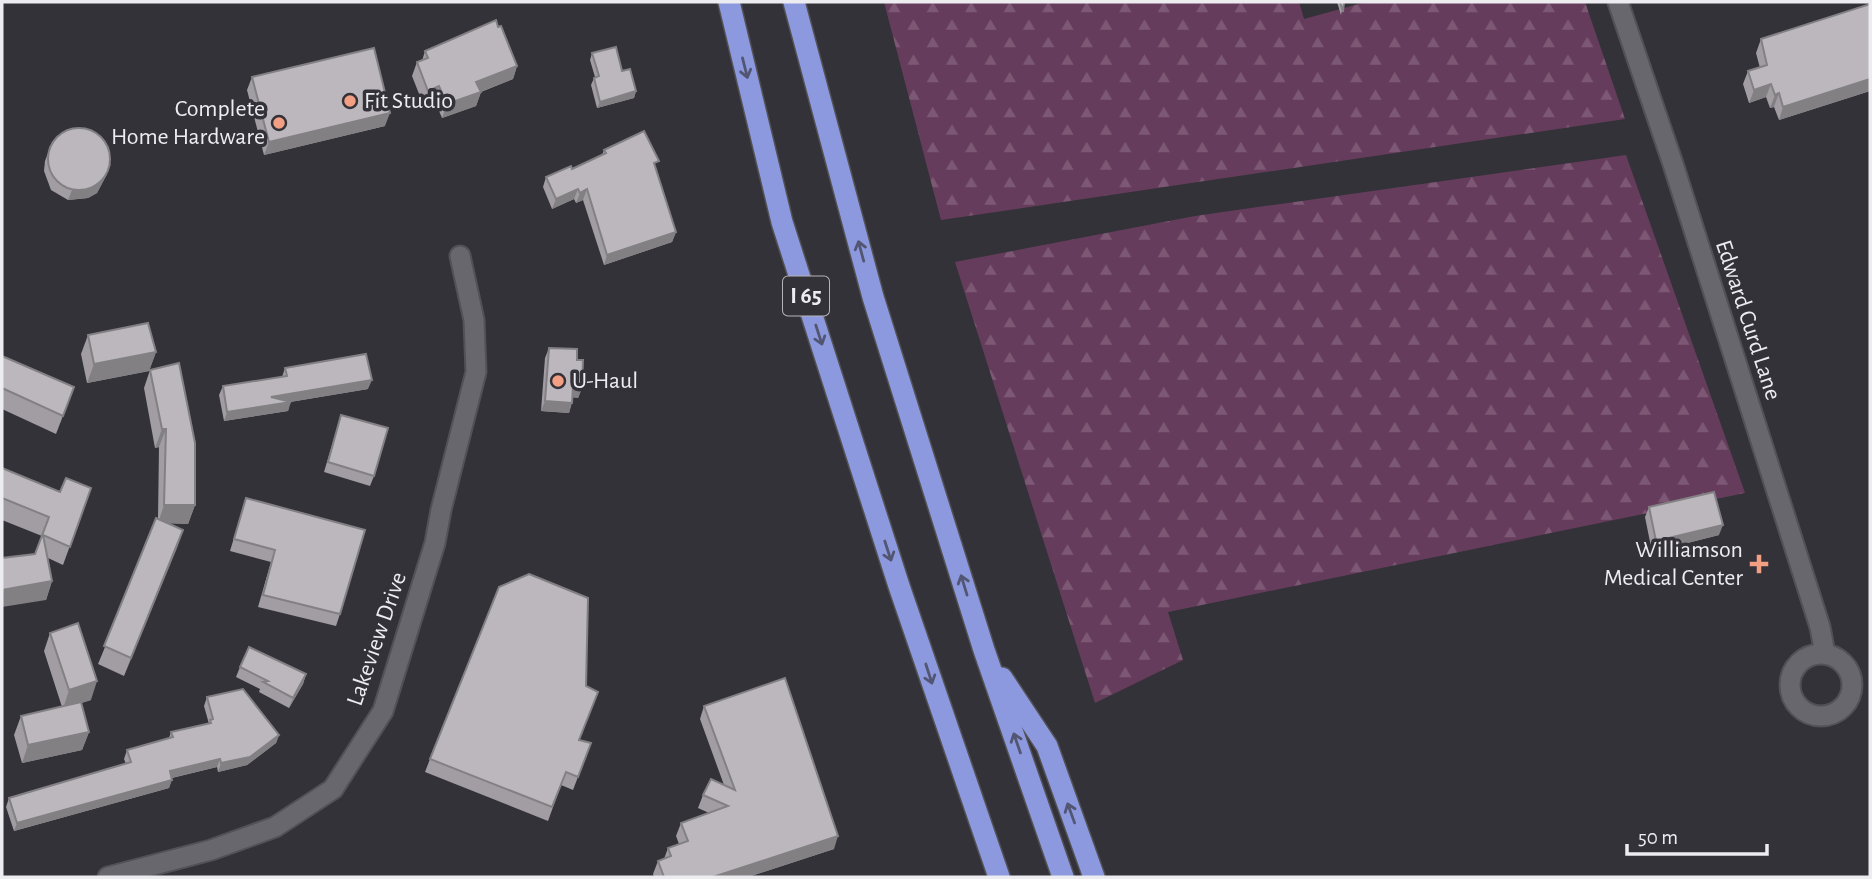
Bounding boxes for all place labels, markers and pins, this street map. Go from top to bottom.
place label: Fit Studio [364,89,453,113]
marker: Fit Studio [342,93,358,109]
place label: Complete Home Hardware [111,97,265,149]
marker: Complete Home Hardware [271,115,287,131]
place label: U-Haul [572,369,638,393]
marker: U-Haul [550,373,566,389]
place label: Williamson Medical Center [1604,538,1743,590]
marker: Williamson Medical Center [1749,554,1769,574]

